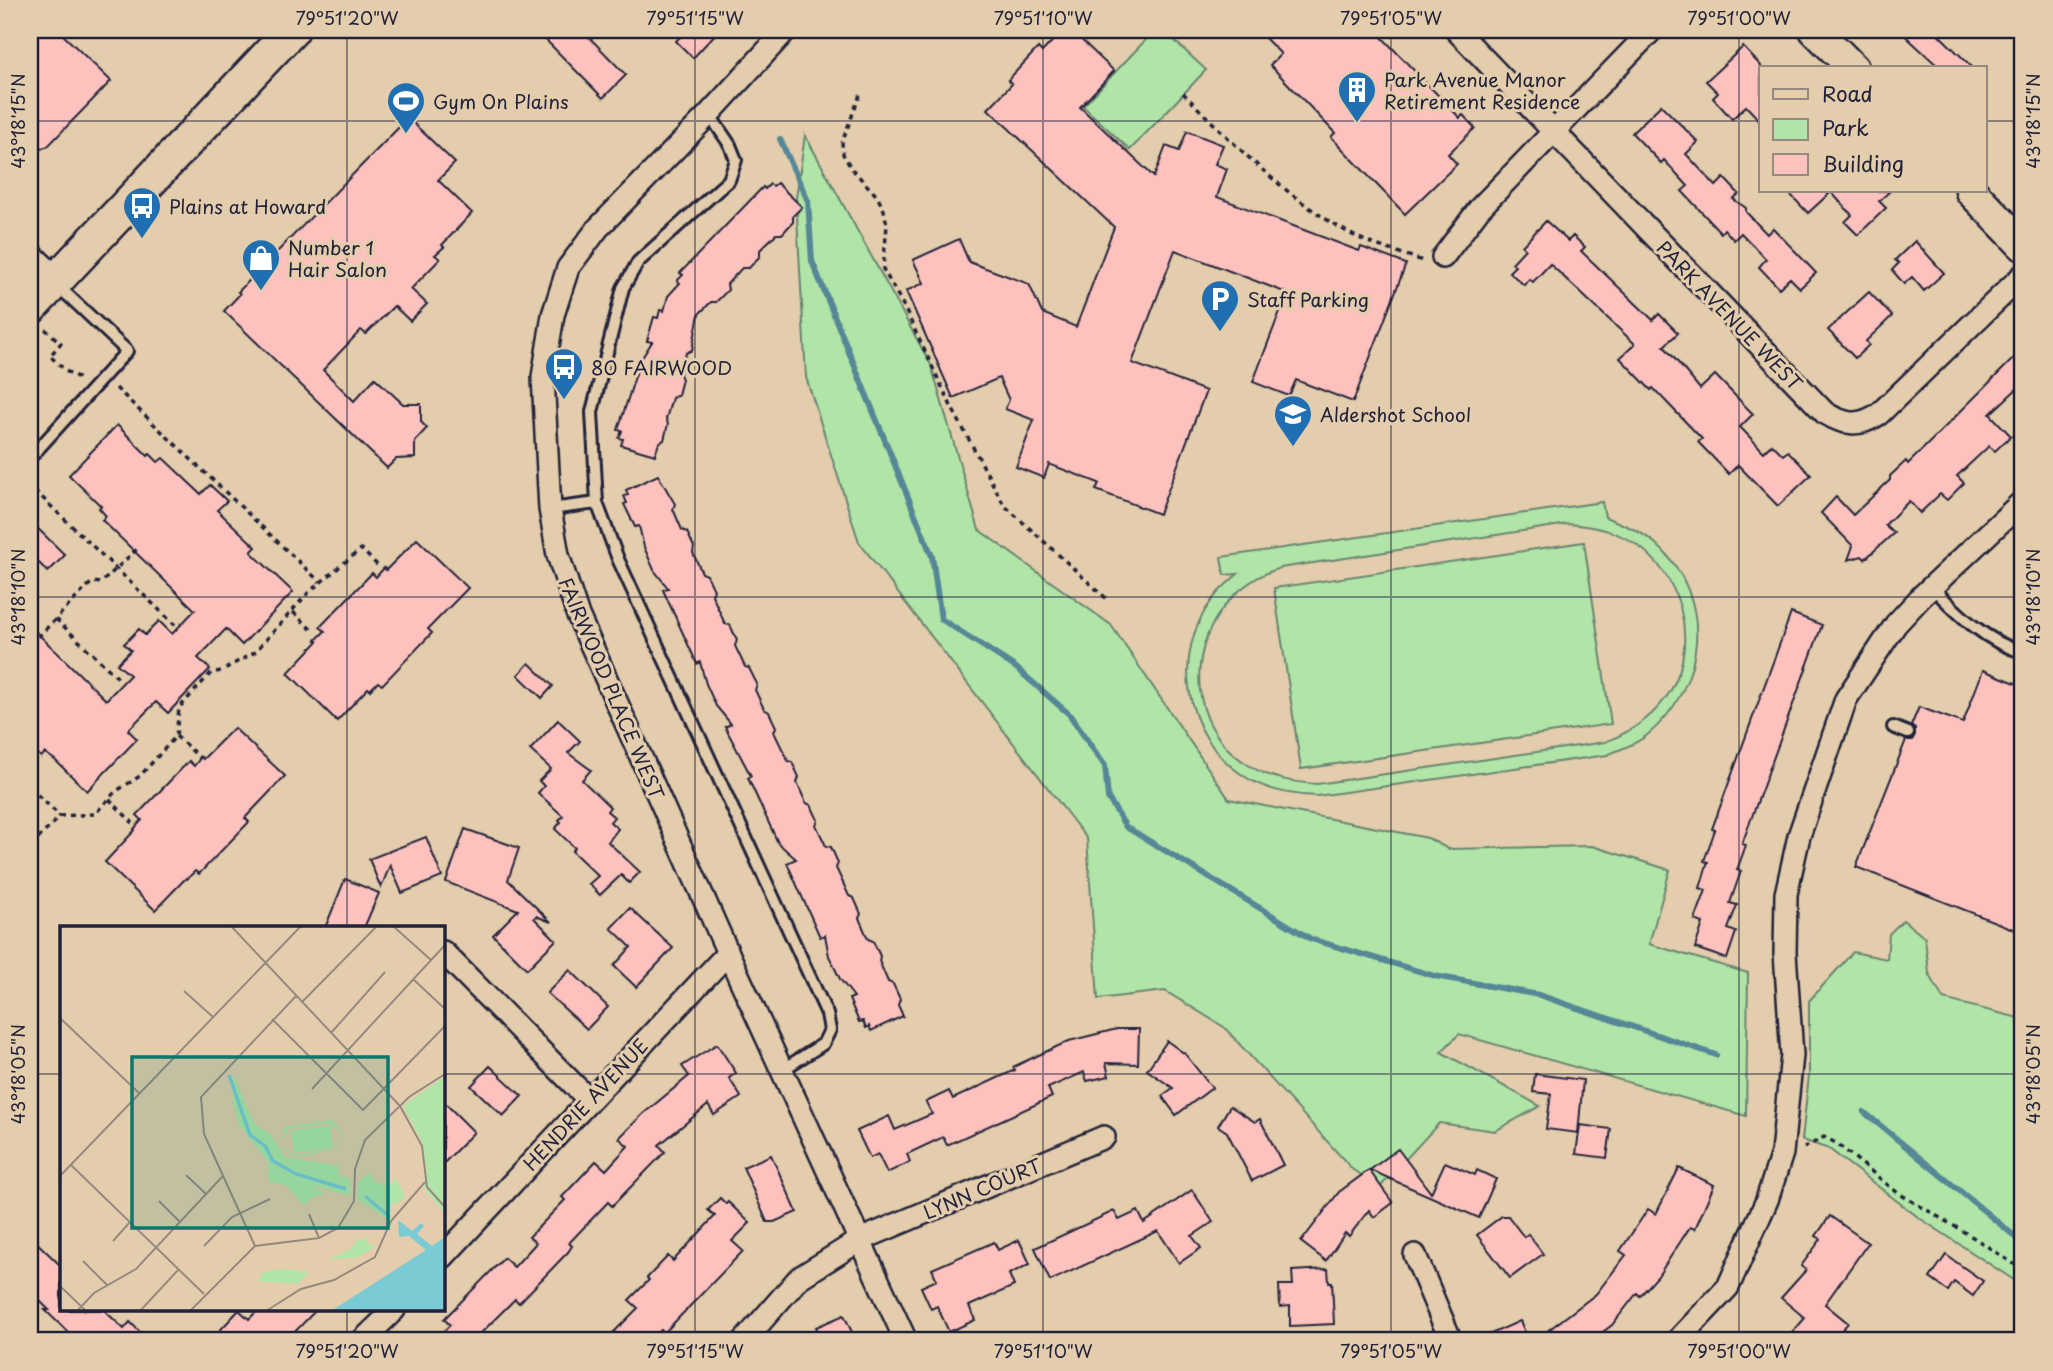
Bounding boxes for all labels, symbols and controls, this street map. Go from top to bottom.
text: 79°51'20"W [295,4,399,31]
text: 79°51'15"W [646,4,744,31]
text: 79°51'10"W [994,4,1093,31]
text: 79°51'05"W [1340,4,1442,31]
text: 79°51'00"W [1687,4,1791,31]
place label: Park Avenue Manor Retirement Residence [1384,65,1580,115]
legend [1759,66,1986,192]
building icon: Park Avenue Manor Retirement Residence [1336,69,1378,124]
text: 43°18'15"N [4,73,31,169]
text: 43°18'15"N [2019,73,2046,169]
text: Road [1822,77,1873,109]
sports icon: Gym On Plains [385,80,427,135]
place label: Gym On Plains [433,87,569,115]
text: Park [1822,111,1869,143]
text: Building [1822,147,1904,179]
bus stop icon: Plains at Howard [121,185,163,240]
place label: Plains at Howard [169,192,326,220]
place label: Number 1 Hair Salon [288,233,387,283]
street label: PARK AVENUE WEST [1651,234,1809,396]
shop icon: Number 1 Hair Salon [240,237,282,292]
parking icon: Staff Parking [1199,278,1241,333]
place label: Staff Parking [1247,285,1369,313]
bus stop icon: 80 FAIRWOOD [543,346,585,401]
place label: 80 FAIRWOOD [591,353,732,381]
school or university icon: Aldershot School [1272,393,1314,448]
place label: Aldershot School [1320,400,1471,428]
text: 43°18'10"N [4,548,31,646]
text: 43°18'10"N [2019,548,2046,646]
street label: FAIRWOOD PLACE WEST [552,573,672,803]
inset map [60,926,444,1312]
text: 43°18'05"N [4,1024,31,1124]
text: 43°18'05"N [2019,1024,2046,1124]
street label: HENDRIE AVENUE [516,1032,654,1176]
street label: LYNN COURT [919,1151,1045,1225]
text: 79°51'20"W [295,1337,399,1364]
text: 79°51'15"W [646,1337,744,1364]
text: 79°51'10"W [994,1337,1093,1364]
text: 79°51'05"W [1340,1337,1442,1364]
text: 79°51'00"W [1687,1337,1791,1364]

